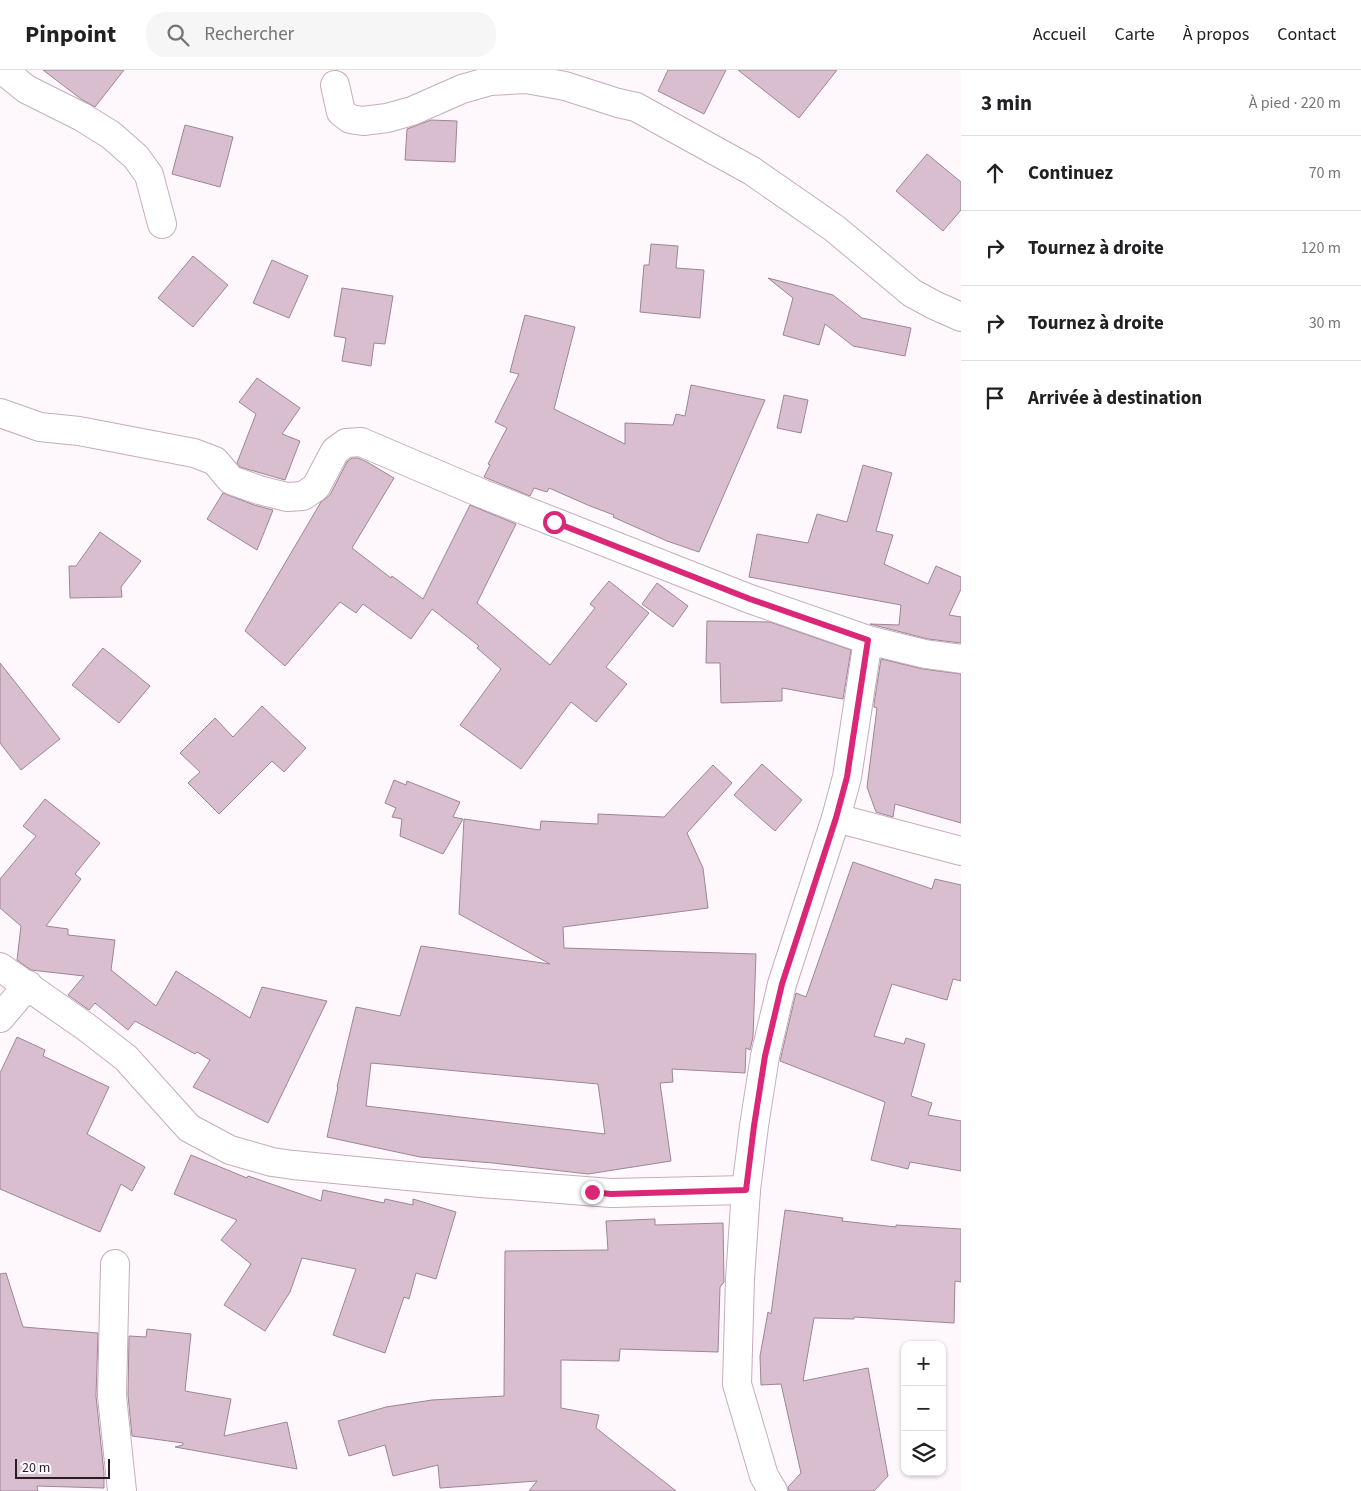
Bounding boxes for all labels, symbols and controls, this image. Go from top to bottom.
search box [146,12,496,57]
text: Pinpoint [25,17,116,52]
icon: search [164,21,192,49]
text: Rechercher [204,21,294,48]
text: Accueil [1033,22,1086,47]
text: Carte [1114,22,1155,47]
text: À propos [1183,22,1249,47]
text: Contact [1277,22,1336,47]
text: 3 min [981,88,1032,118]
text: À pied · 220 m [1249,92,1341,114]
icon: ahead [981,159,1009,187]
text: Continuez [1028,160,1113,187]
text: 70 m [1309,162,1341,184]
icon: right [981,234,1009,262]
text: Tournez à droite [1028,235,1164,262]
text: 120 m [1301,237,1341,259]
icon: right [981,309,1009,337]
text: Tournez à droite [1028,310,1164,337]
text: 30 m [1309,312,1341,334]
icon: arrive [981,384,1009,412]
text: Arrivée à destination [1028,385,1202,412]
route start [543,511,566,534]
route end [581,1181,604,1204]
map controls [901,1341,946,1476]
button: + [901,1341,946,1386]
button: − [901,1386,946,1431]
button: layers [901,1431,946,1476]
scale bar [15,1456,110,1479]
text: 20 m [22,1458,50,1478]

